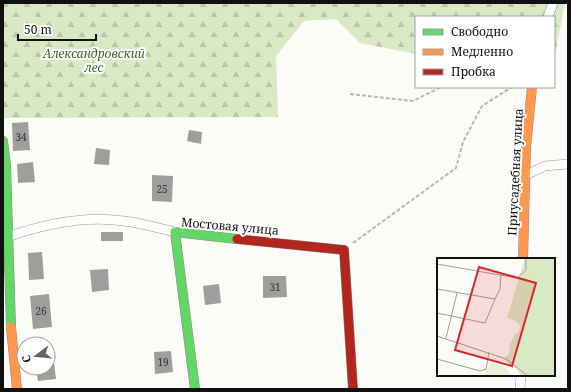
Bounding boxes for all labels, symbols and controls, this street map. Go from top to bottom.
scale bar [18,16,96,42]
legend [415,16,555,88]
text: 50 m [24,21,52,38]
text: Свободно [451,23,508,40]
text: Медленно [451,43,513,60]
park label: Александровский лес [42,45,145,76]
text: Пробка [451,63,496,80]
street label: Приусадебная улица [503,108,527,236]
house number: 34 [15,130,27,144]
house number: 25 [156,182,168,196]
street label: Мостовая улица [180,213,280,239]
inset map [437,258,555,376]
house number: 31 [269,280,281,294]
house number: 26 [35,304,47,318]
north arrow [16,336,56,376]
text: С [18,353,34,364]
house number: 19 [157,355,169,369]

